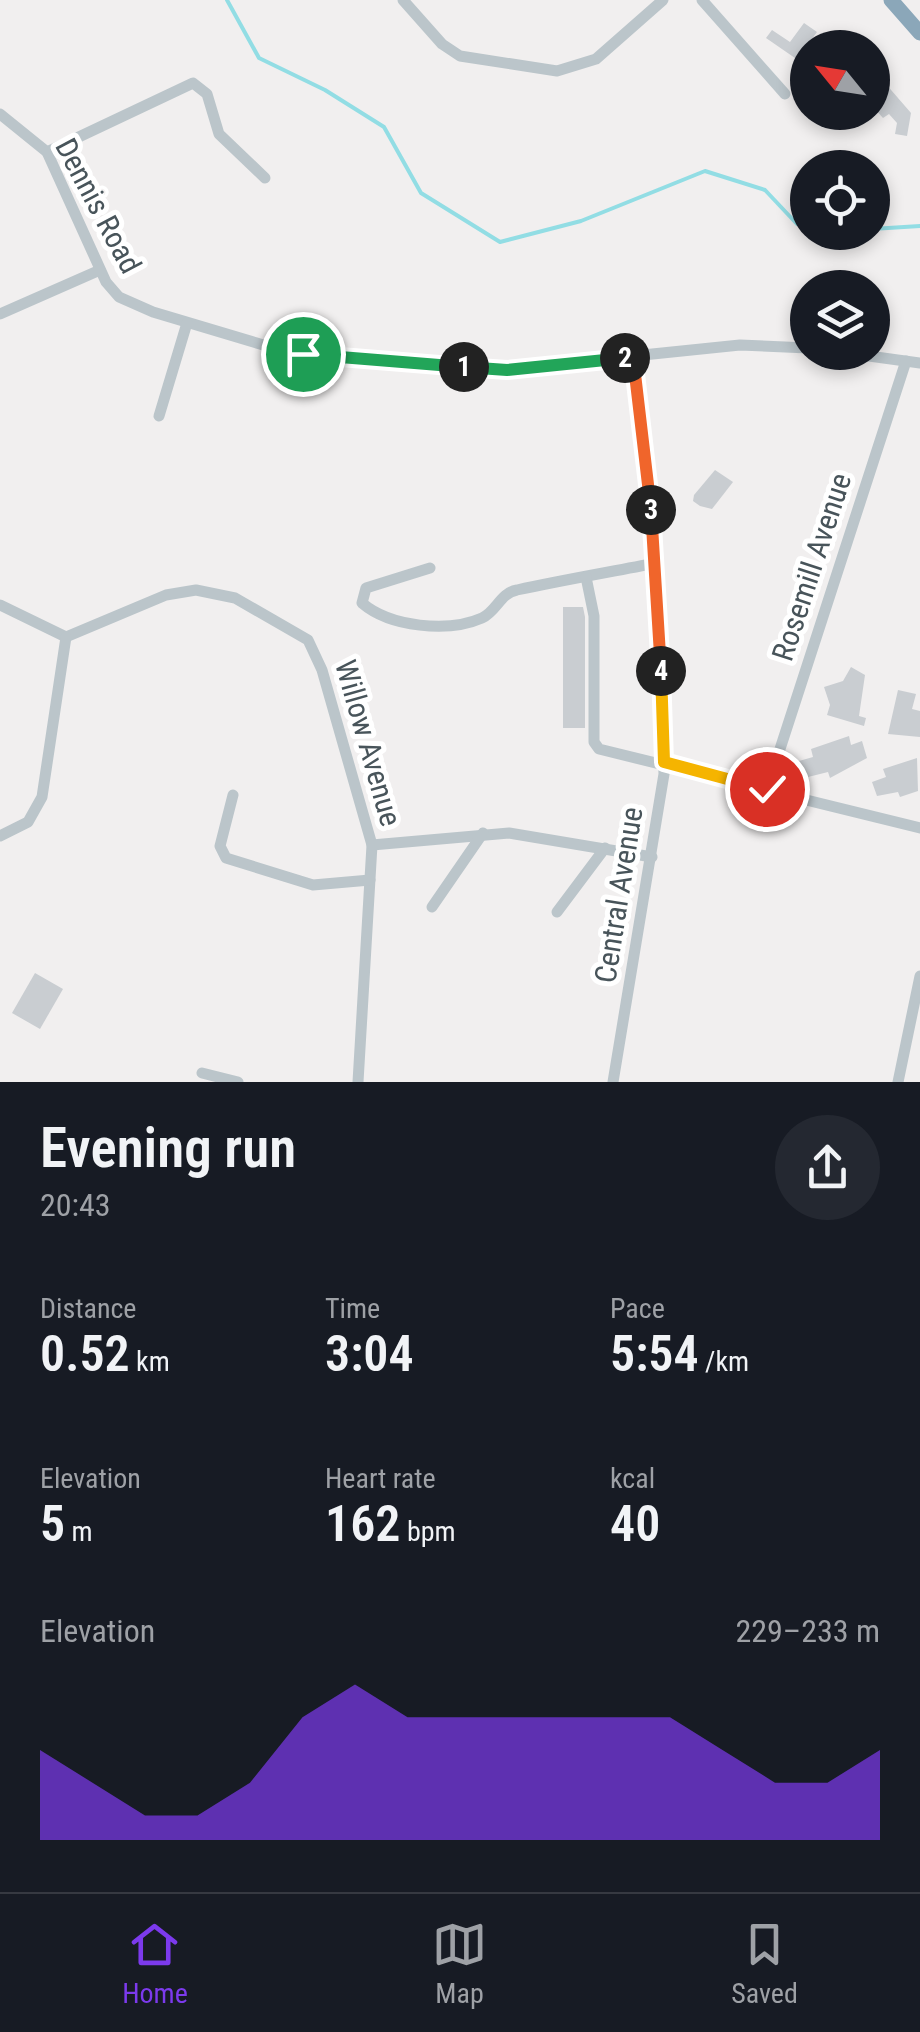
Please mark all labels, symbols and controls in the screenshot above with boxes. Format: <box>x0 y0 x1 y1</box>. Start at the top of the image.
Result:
north arrow <box>790 30 890 130</box>
map controls <box>790 30 890 370</box>
street label: Dennis Road <box>48 132 149 279</box>
button: locate <box>790 150 890 250</box>
button: layers <box>790 270 890 370</box>
pin <box>261 312 346 397</box>
icon: arrive <box>276 327 331 382</box>
pin: 2 <box>600 333 650 383</box>
text: 2 <box>618 341 632 374</box>
pin: 1 <box>439 342 489 392</box>
text: 1 <box>457 350 471 383</box>
street label: Rosemill Avenue <box>765 469 858 665</box>
pin: 3 <box>626 485 676 535</box>
text: 3 <box>644 493 658 526</box>
pin: 4 <box>636 646 686 696</box>
text: 4 <box>654 654 668 687</box>
street label: Willow Avenue <box>328 656 409 830</box>
pin <box>725 747 810 832</box>
icon: check <box>740 762 795 817</box>
street label: Central Avenue <box>587 805 650 985</box>
button: share <box>775 1115 880 1220</box>
text: Evening run <box>40 1116 296 1180</box>
text: 20:43 <box>40 1186 111 1224</box>
text: Distance <box>40 1292 137 1325</box>
text: Time <box>325 1292 380 1325</box>
text: Pace <box>610 1292 665 1325</box>
text: 0.52 <box>40 1325 130 1383</box>
text: 3:04 <box>325 1325 414 1383</box>
text: 5:54 <box>610 1325 699 1383</box>
text: km <box>130 1345 170 1378</box>
text: /km <box>699 1345 749 1378</box>
text: Elevation <box>40 1462 141 1495</box>
text: Heart rate <box>325 1462 436 1495</box>
text: kcal <box>610 1462 655 1495</box>
text: 5 <box>40 1495 65 1553</box>
text: 162 <box>325 1495 400 1553</box>
text: 40 <box>610 1495 660 1553</box>
text: m <box>65 1515 93 1548</box>
text: bpm <box>400 1515 456 1548</box>
text: Elevation <box>40 1612 155 1650</box>
text: 229–233 m <box>735 1612 880 1650</box>
tab: Home <box>122 1917 188 2010</box>
tab: Map <box>432 1917 487 2010</box>
tab: Saved <box>731 1917 798 2010</box>

